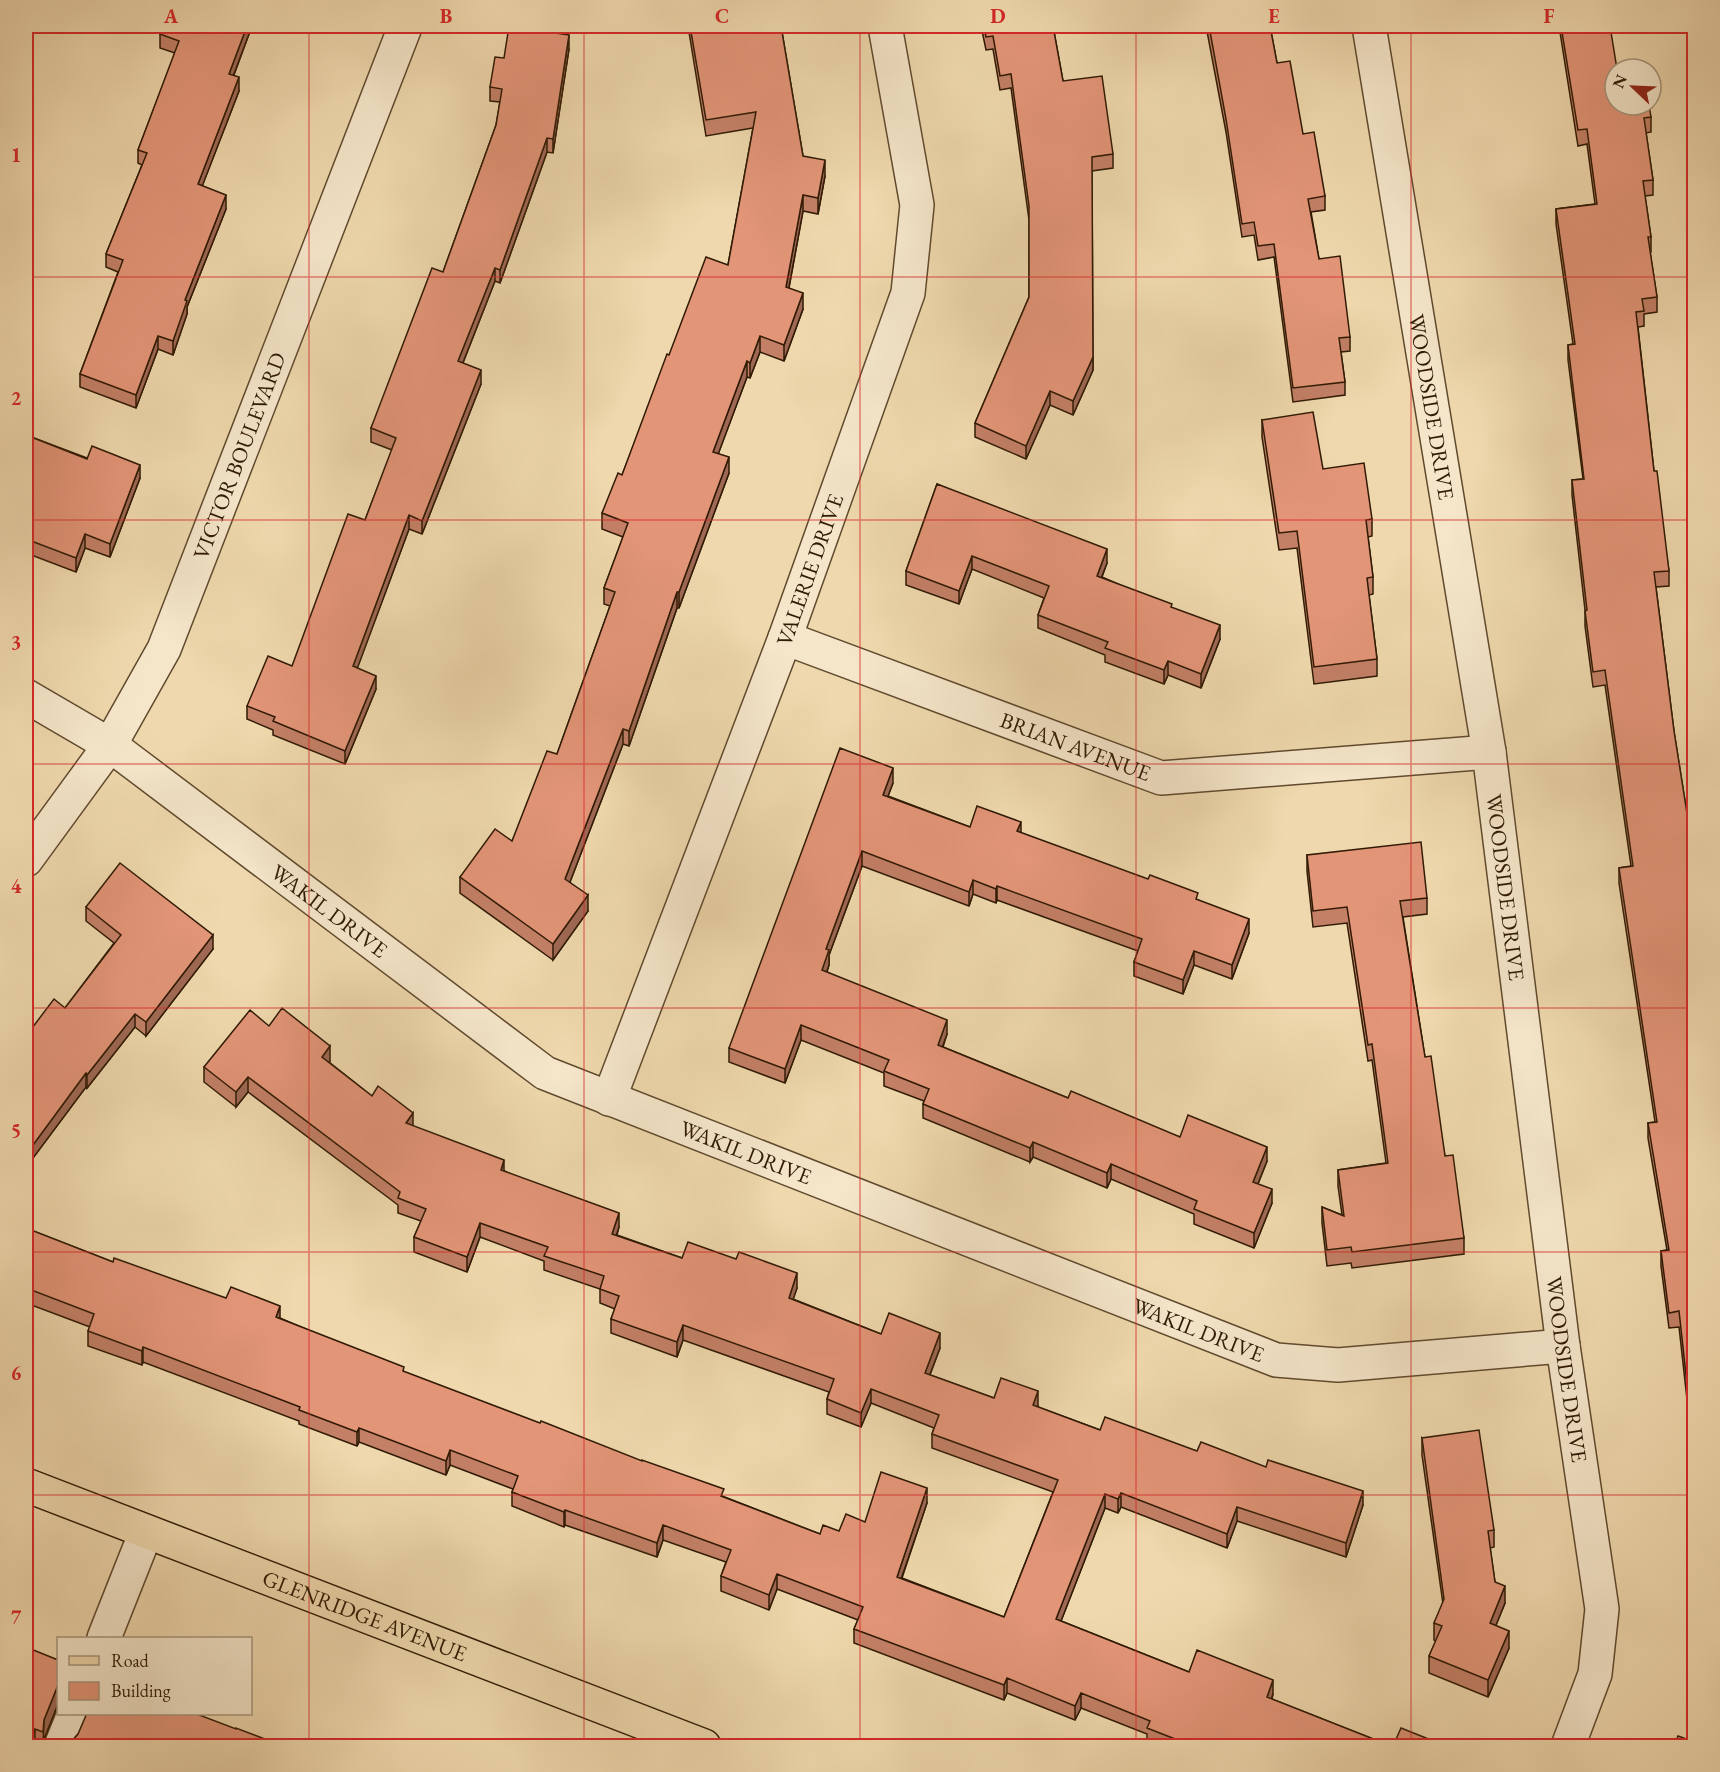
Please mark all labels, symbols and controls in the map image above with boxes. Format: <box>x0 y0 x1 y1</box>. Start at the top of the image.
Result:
text: A <box>163 3 179 29</box>
text: B <box>440 3 452 29</box>
text: C <box>715 3 729 29</box>
text: D <box>990 3 1006 29</box>
text: E <box>1268 3 1280 29</box>
text: F <box>1544 3 1555 29</box>
north arrow <box>1603 57 1663 117</box>
text: N <box>1607 71 1632 91</box>
text: 1 <box>11 142 21 168</box>
street label: WOODSIDE DRIVE <box>1402 312 1462 502</box>
street label: VICTOR BOULEVARD <box>186 348 292 563</box>
text: 2 <box>11 385 22 411</box>
street label: VALERIE DRIVE <box>769 490 850 650</box>
text: 3 <box>11 629 21 655</box>
street label: BRIAN AVENUE <box>996 705 1155 787</box>
street label: WOODSIDE DRIVE <box>1480 792 1532 982</box>
street label: WAKIL DRIVE <box>265 857 394 964</box>
text: 4 <box>11 873 22 899</box>
street label: WAKIL DRIVE <box>676 1113 816 1191</box>
text: 5 <box>11 1117 21 1143</box>
street label: WOODSIDE DRIVE <box>1540 1274 1595 1464</box>
street label: WAKIL DRIVE <box>1128 1291 1269 1368</box>
text: 6 <box>11 1360 22 1386</box>
street label: GLENRIDGE AVENUE <box>258 1563 471 1668</box>
text: 7 <box>11 1604 22 1630</box>
legend <box>57 1637 252 1715</box>
text: Road <box>111 1649 150 1672</box>
text: Building <box>111 1679 171 1702</box>

